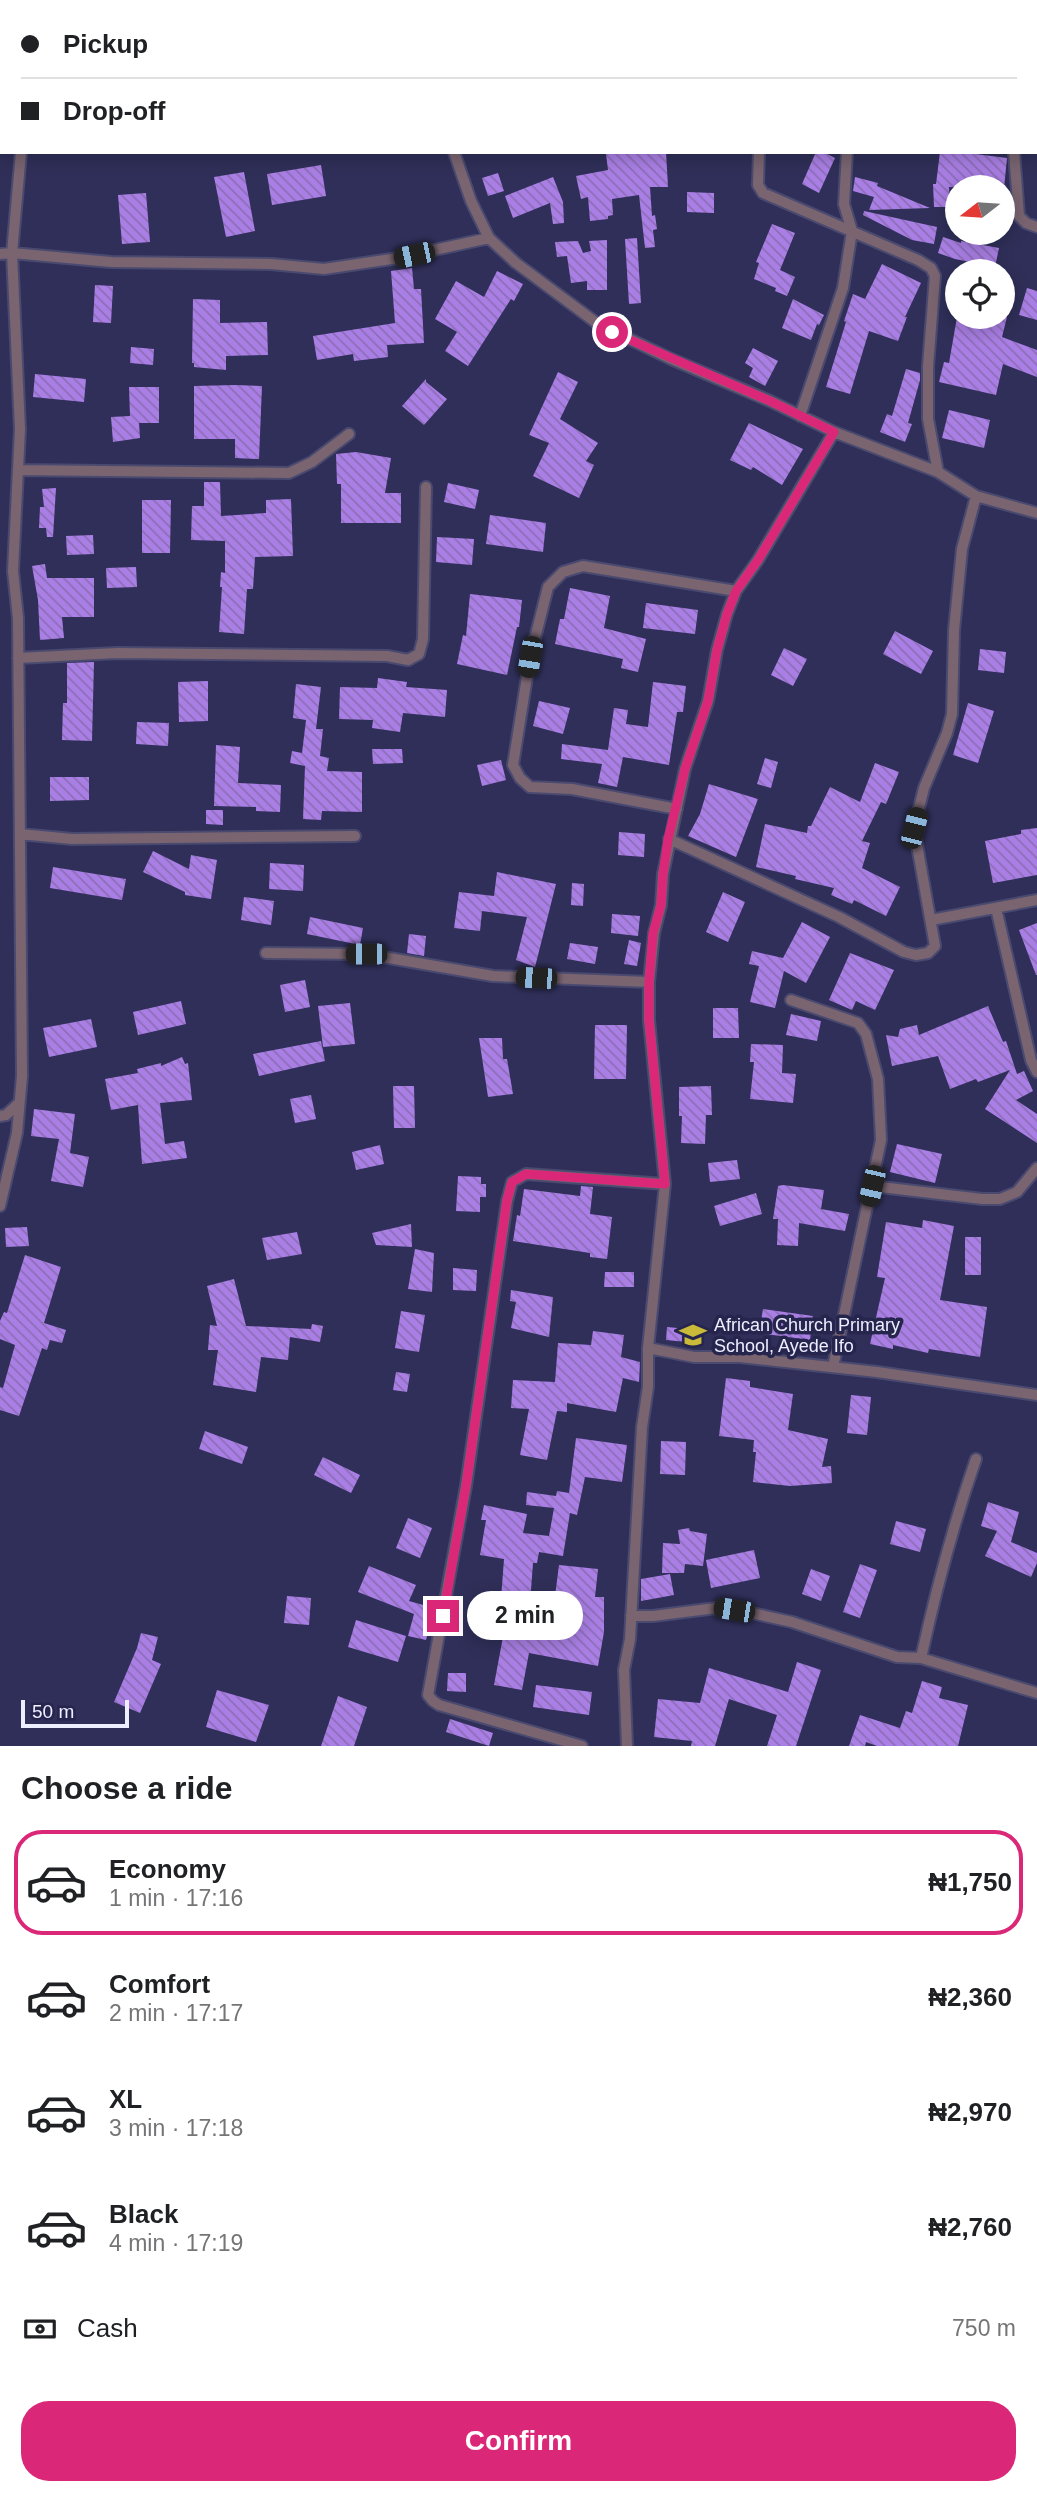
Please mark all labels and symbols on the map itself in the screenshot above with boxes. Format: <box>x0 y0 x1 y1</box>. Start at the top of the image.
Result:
north arrow <box>945 175 1015 245</box>
car <box>392 240 437 270</box>
route start <box>596 316 628 348</box>
car <box>517 634 544 680</box>
car <box>899 805 930 851</box>
car <box>346 944 388 965</box>
car <box>515 966 558 990</box>
car <box>858 1163 887 1209</box>
place label: African Church Primary School, Ayede Ifo <box>714 1315 900 1356</box>
school or university icon: African Church Primary School, Ayede Ifo <box>678 1320 708 1350</box>
callout: 2 min <box>467 1592 583 1640</box>
car <box>712 1596 757 1624</box>
route end <box>427 1600 459 1632</box>
scale bar <box>21 1697 130 1729</box>

